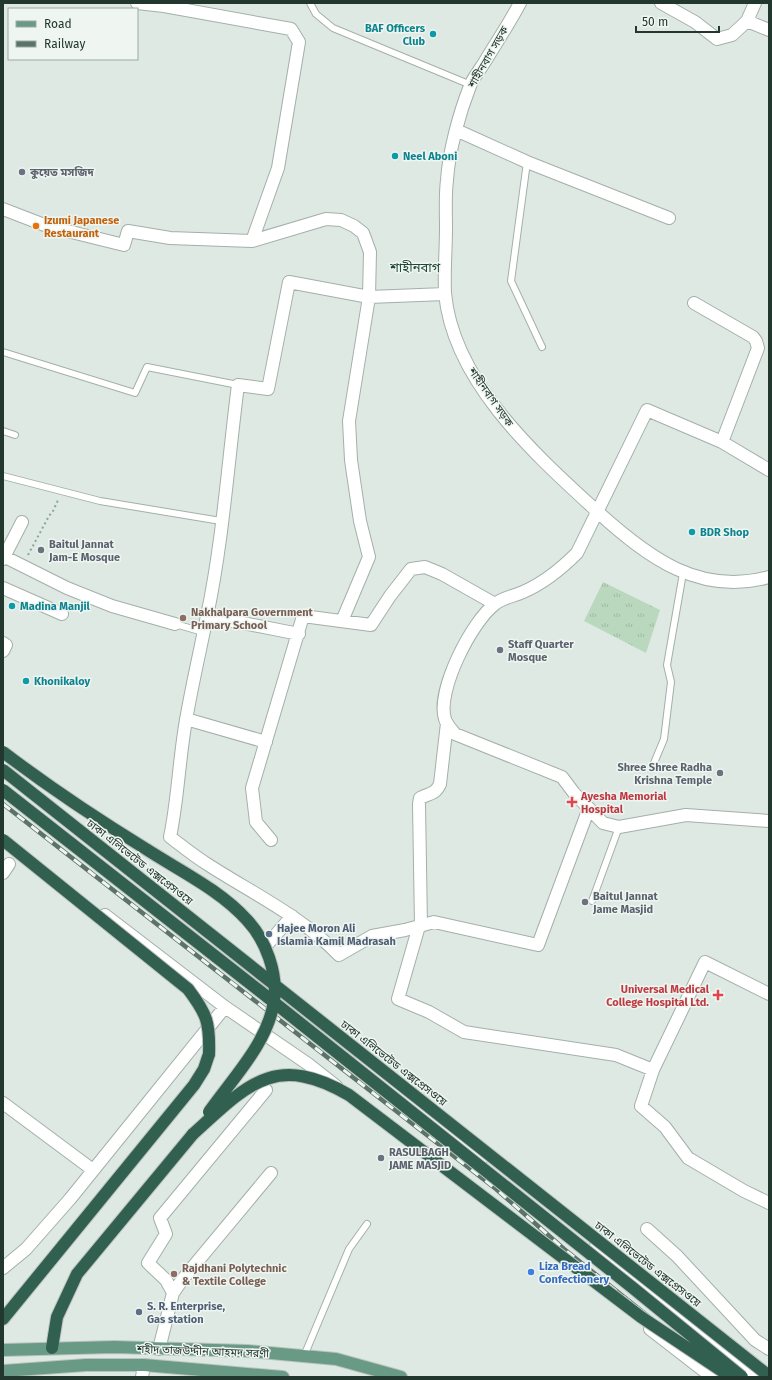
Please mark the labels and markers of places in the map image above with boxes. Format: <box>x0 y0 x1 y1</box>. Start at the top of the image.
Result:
place label: BAF Officers Club <box>365 22 426 48</box>
marker: BAF Officers Club <box>428 29 438 39</box>
place label: Neel Aboni <box>403 150 457 163</box>
marker: Neel Aboni <box>390 151 400 161</box>
place label: কুয়েত মসজিদ <box>29 166 94 179</box>
marker: কুয়েত মসজিদ <box>17 167 27 177</box>
place label: Izumi Japanese Restaurant <box>44 214 119 240</box>
marker: Izumi Japanese Restaurant <box>31 221 41 231</box>
place label: BDR Shop <box>700 526 749 539</box>
marker: BDR Shop <box>687 527 697 537</box>
place label: Baitul Jannat Jam-E Mosque <box>48 538 120 564</box>
marker: Baitul Jannat Jam-E Mosque <box>36 545 46 555</box>
place label: Madina Manjil <box>20 600 91 613</box>
marker: Madina Manjil <box>7 601 17 611</box>
place label: Nakhalpara Government Primary School <box>191 606 314 632</box>
marker: Nakhalpara Government Primary School <box>178 613 188 623</box>
place label: Staff Quarter Mosque <box>508 638 574 664</box>
marker: Staff Quarter Mosque <box>495 645 505 655</box>
place label: Khonikaloy <box>34 675 91 688</box>
marker: Khonikaloy <box>21 676 31 686</box>
place label: Shree Shree Radha Krishna Temple <box>617 761 712 787</box>
marker: Shree Shree Radha Krishna Temple <box>715 768 725 778</box>
place label: Ayesha Memorial Hospital <box>580 790 667 816</box>
marker: Ayesha Memorial Hospital <box>566 796 578 808</box>
place label: Baitul Jannat Jame Masjid <box>592 890 659 916</box>
marker: Baitul Jannat Jame Masjid <box>580 897 590 907</box>
place label: Hajee Moron Ali Islamia Kamil Madrasah <box>277 922 396 948</box>
marker: Hajee Moron Ali Islamia Kamil Madrasah <box>264 929 274 939</box>
place label: Universal Medical College Hospital Ltd. <box>606 983 710 1009</box>
marker: Universal Medical College Hospital Ltd. <box>712 989 724 1001</box>
place label: RASULBAGH JAME MASJID <box>388 1146 451 1172</box>
marker: RASULBAGH JAME MASJID <box>376 1153 386 1163</box>
place label: Liza Bread Confectionery <box>539 1260 610 1286</box>
place label: Rajdhani Polytechnic & Textile College <box>182 1262 287 1288</box>
marker: Liza Bread Confectionery <box>526 1267 536 1277</box>
marker: Rajdhani Polytechnic & Textile College <box>169 1269 179 1279</box>
place label: S. R. Enterprise, Gas station <box>147 1300 225 1326</box>
marker: S. R. Enterprise, Gas station <box>134 1307 144 1317</box>

